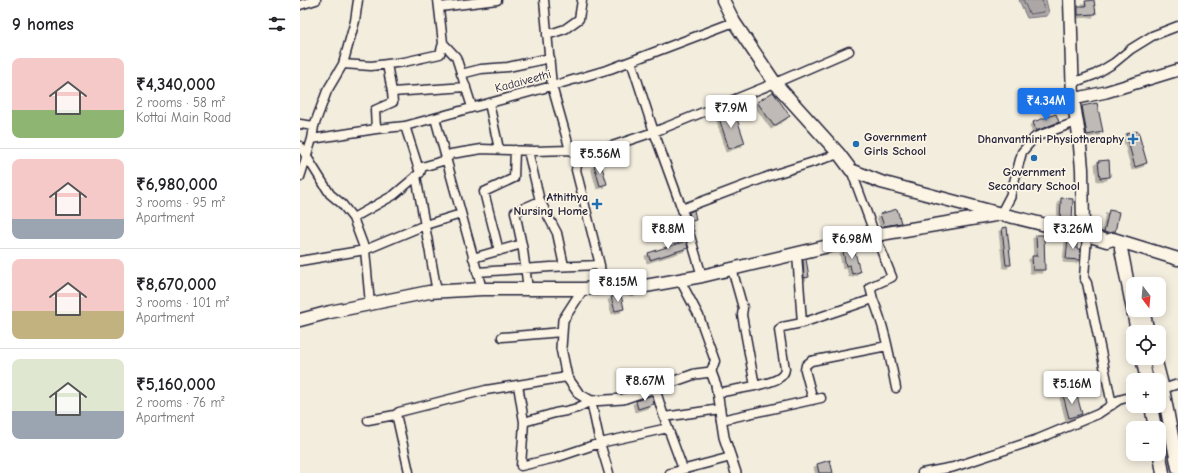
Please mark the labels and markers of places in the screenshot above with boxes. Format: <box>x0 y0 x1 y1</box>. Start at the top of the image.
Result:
pin: ₹4.34M <box>1013 88 1079 122</box>
pin: ₹7.9M <box>703 95 759 129</box>
place label: Government Girls School <box>864 130 928 158</box>
place label: Dhanvanthiri Physiotheraphy <box>977 132 1124 146</box>
marker: Dhanvanthiri Physiotheraphy <box>1127 133 1139 145</box>
marker: Government Girls School <box>851 139 861 149</box>
pin: ₹5.56M <box>567 141 633 175</box>
marker: Government Secondary School <box>1029 153 1039 163</box>
place label: Government Secondary School <box>988 165 1080 193</box>
place label: Athithya Nursing Home <box>514 190 588 218</box>
marker: Athithya Nursing Home <box>591 198 603 210</box>
pin: ₹8.8M <box>640 216 696 250</box>
pin: ₹3.26M <box>1040 216 1106 250</box>
pin: ₹6.98M <box>819 226 885 260</box>
pin: ₹8.15M <box>585 269 651 303</box>
pin: ₹8.67M <box>612 368 678 402</box>
pin: ₹5.16M <box>1039 371 1105 405</box>

